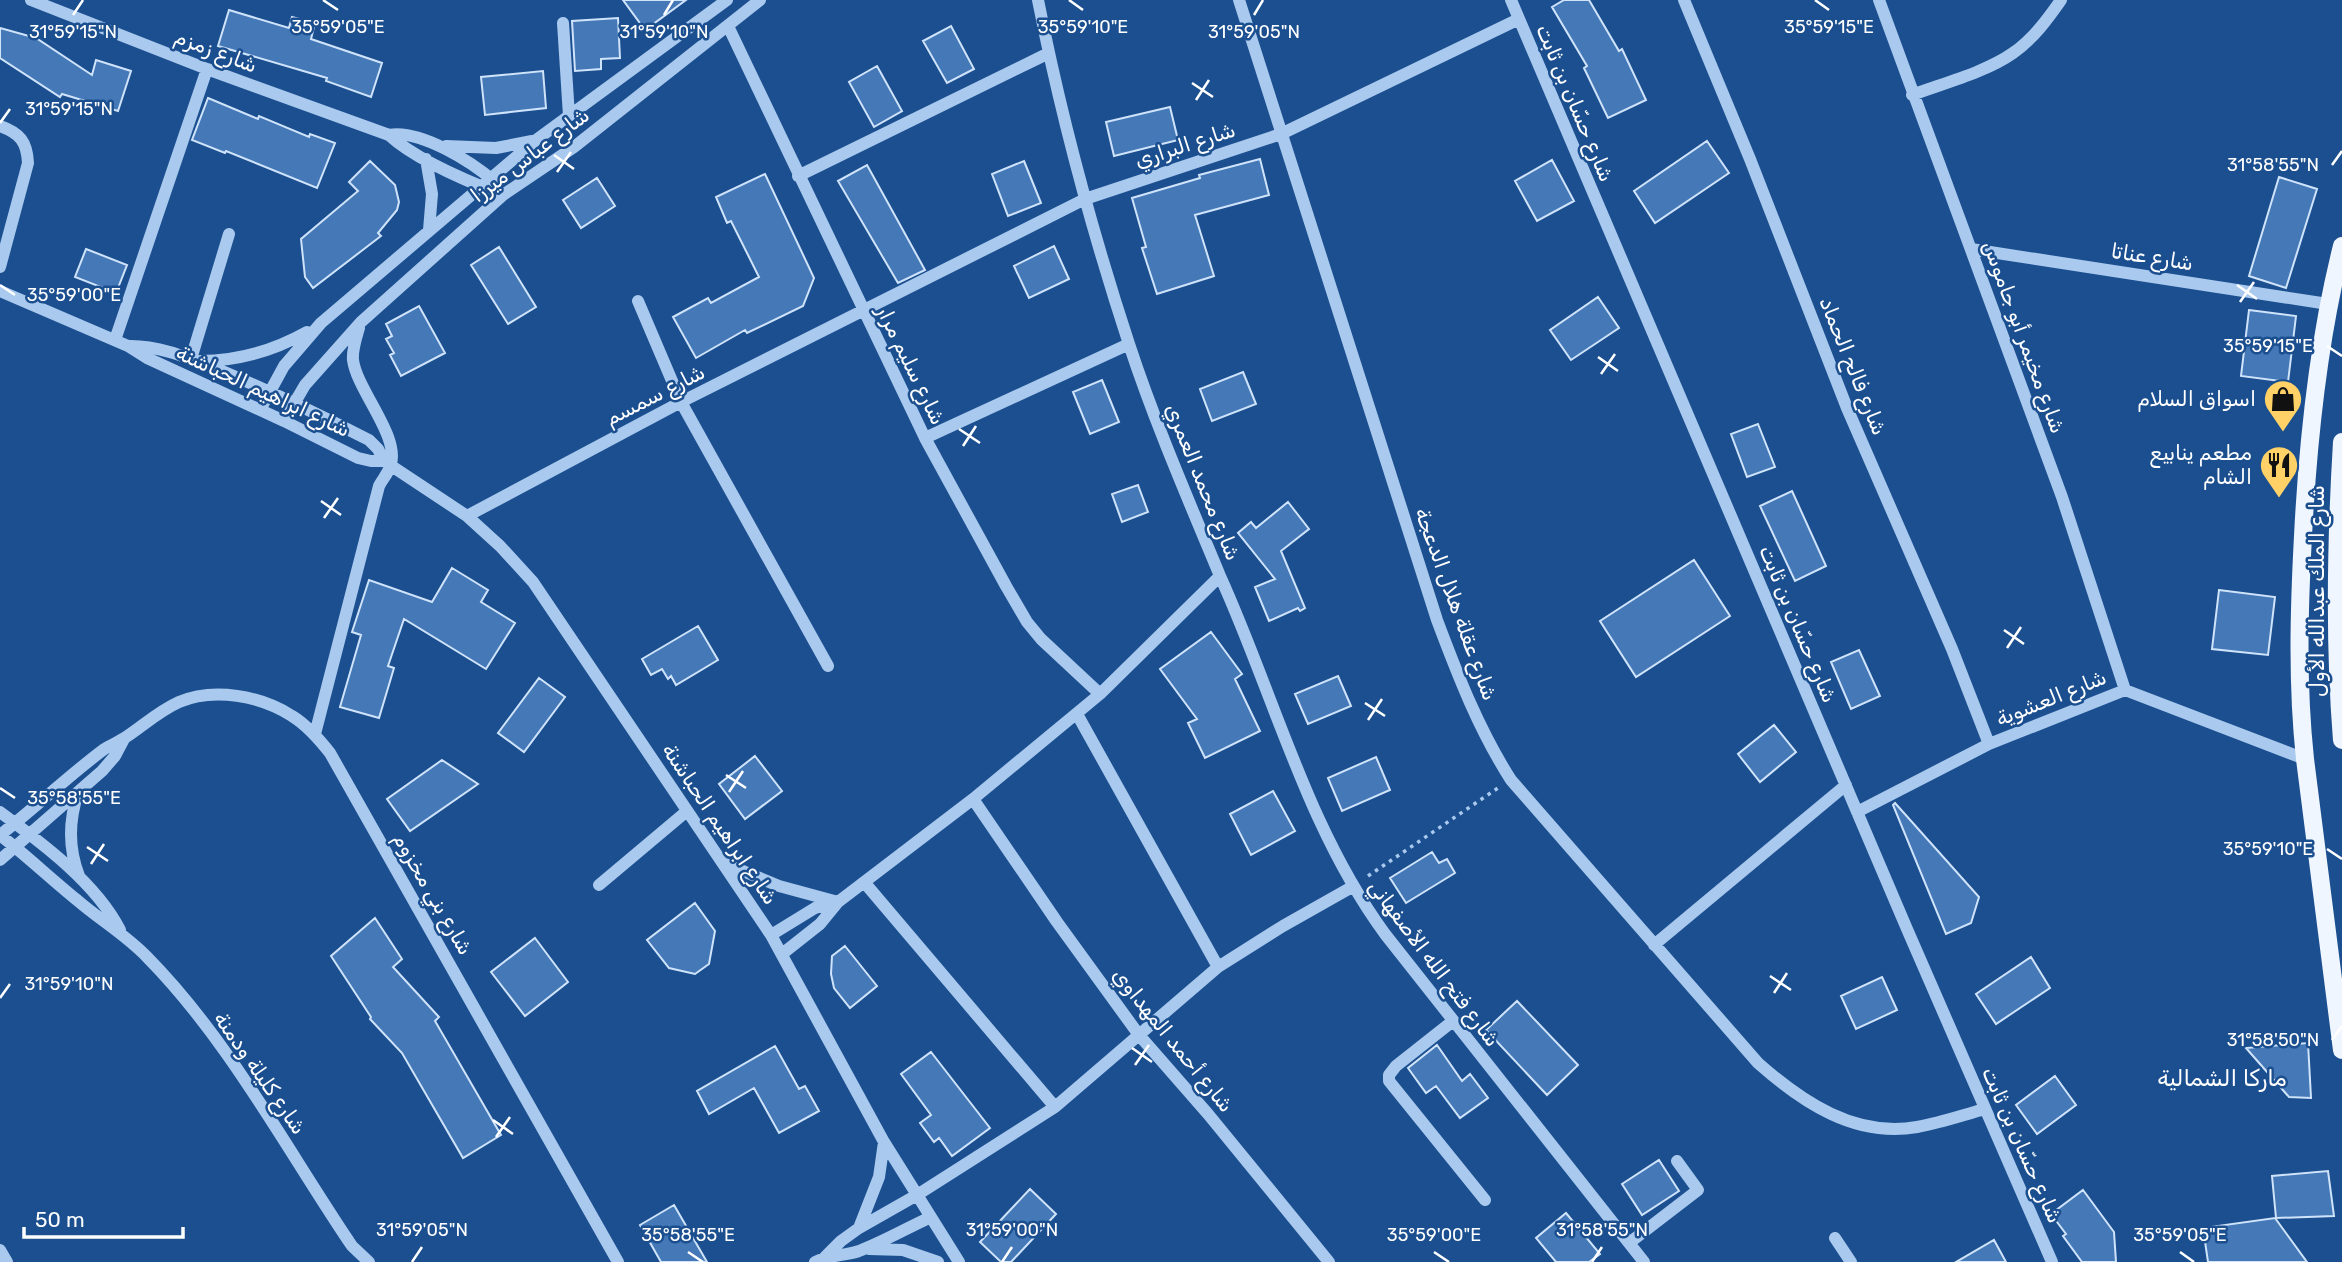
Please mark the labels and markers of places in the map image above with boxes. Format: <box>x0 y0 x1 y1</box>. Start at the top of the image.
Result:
shop icon: اسواق السلام <box>2262 378 2304 433</box>
place label: اسواق السلام <box>2138 386 2256 412</box>
place label: مطعم ينابيع الشام <box>2150 440 2252 490</box>
restaurant icon: مطعم ينابيع الشام <box>2258 444 2300 499</box>

